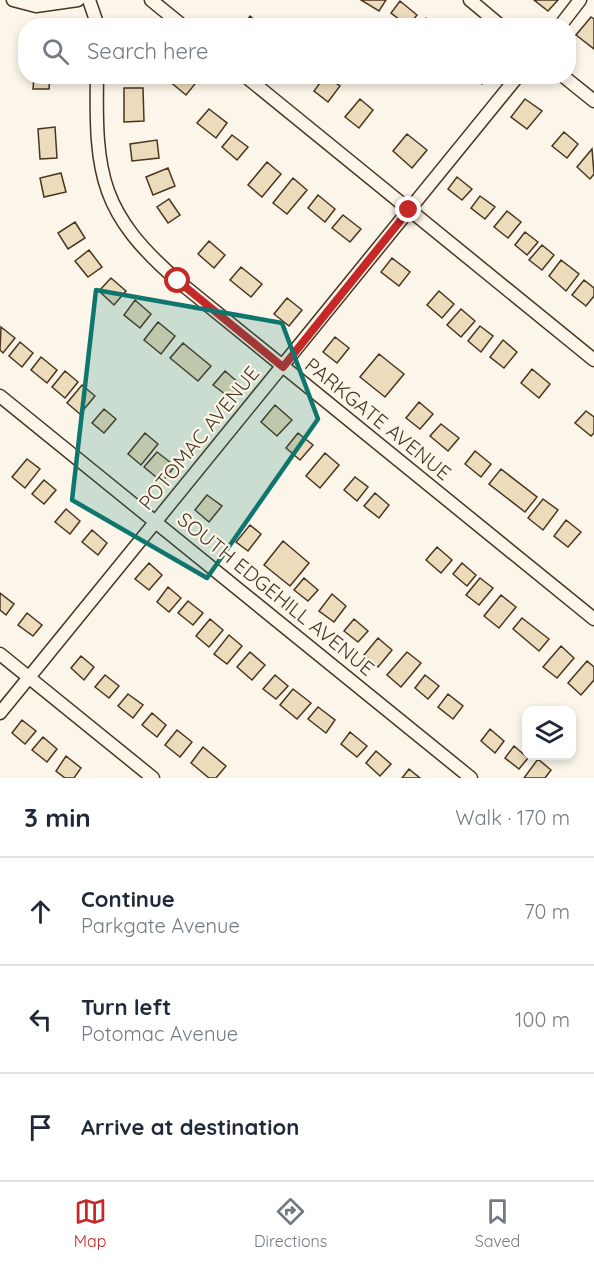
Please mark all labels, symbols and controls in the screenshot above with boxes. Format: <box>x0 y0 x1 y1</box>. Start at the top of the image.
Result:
search box <box>18 18 576 84</box>
icon: search <box>39 35 72 68</box>
text: Search here <box>87 37 208 65</box>
route end <box>395 196 421 222</box>
route start <box>164 267 190 293</box>
street label: PARKGATE AVENUE <box>300 352 457 485</box>
street label: POTOMAC AVENUE <box>133 361 264 515</box>
street label: SOUTH EDGEHILL AVENUE <box>173 507 380 681</box>
map controls <box>522 706 576 760</box>
button: layers <box>522 706 576 760</box>
text: 3 min <box>24 801 91 834</box>
text: Walk · 170 m <box>455 805 570 830</box>
text: Continue <box>81 885 175 913</box>
icon: ahead <box>24 895 57 928</box>
text: 70 m <box>524 899 570 924</box>
text: Parkgate Avenue <box>81 913 240 938</box>
text: Turn left <box>81 993 171 1021</box>
icon: left <box>24 1003 57 1036</box>
text: 100 m <box>515 1007 570 1032</box>
text: Potomac Avenue <box>81 1021 238 1046</box>
icon: arrive <box>24 1111 57 1144</box>
text: Arrive at destination <box>81 1113 299 1141</box>
tab: Map <box>74 1195 107 1251</box>
tab: Directions <box>254 1195 327 1251</box>
tab: Saved <box>475 1195 520 1251</box>

